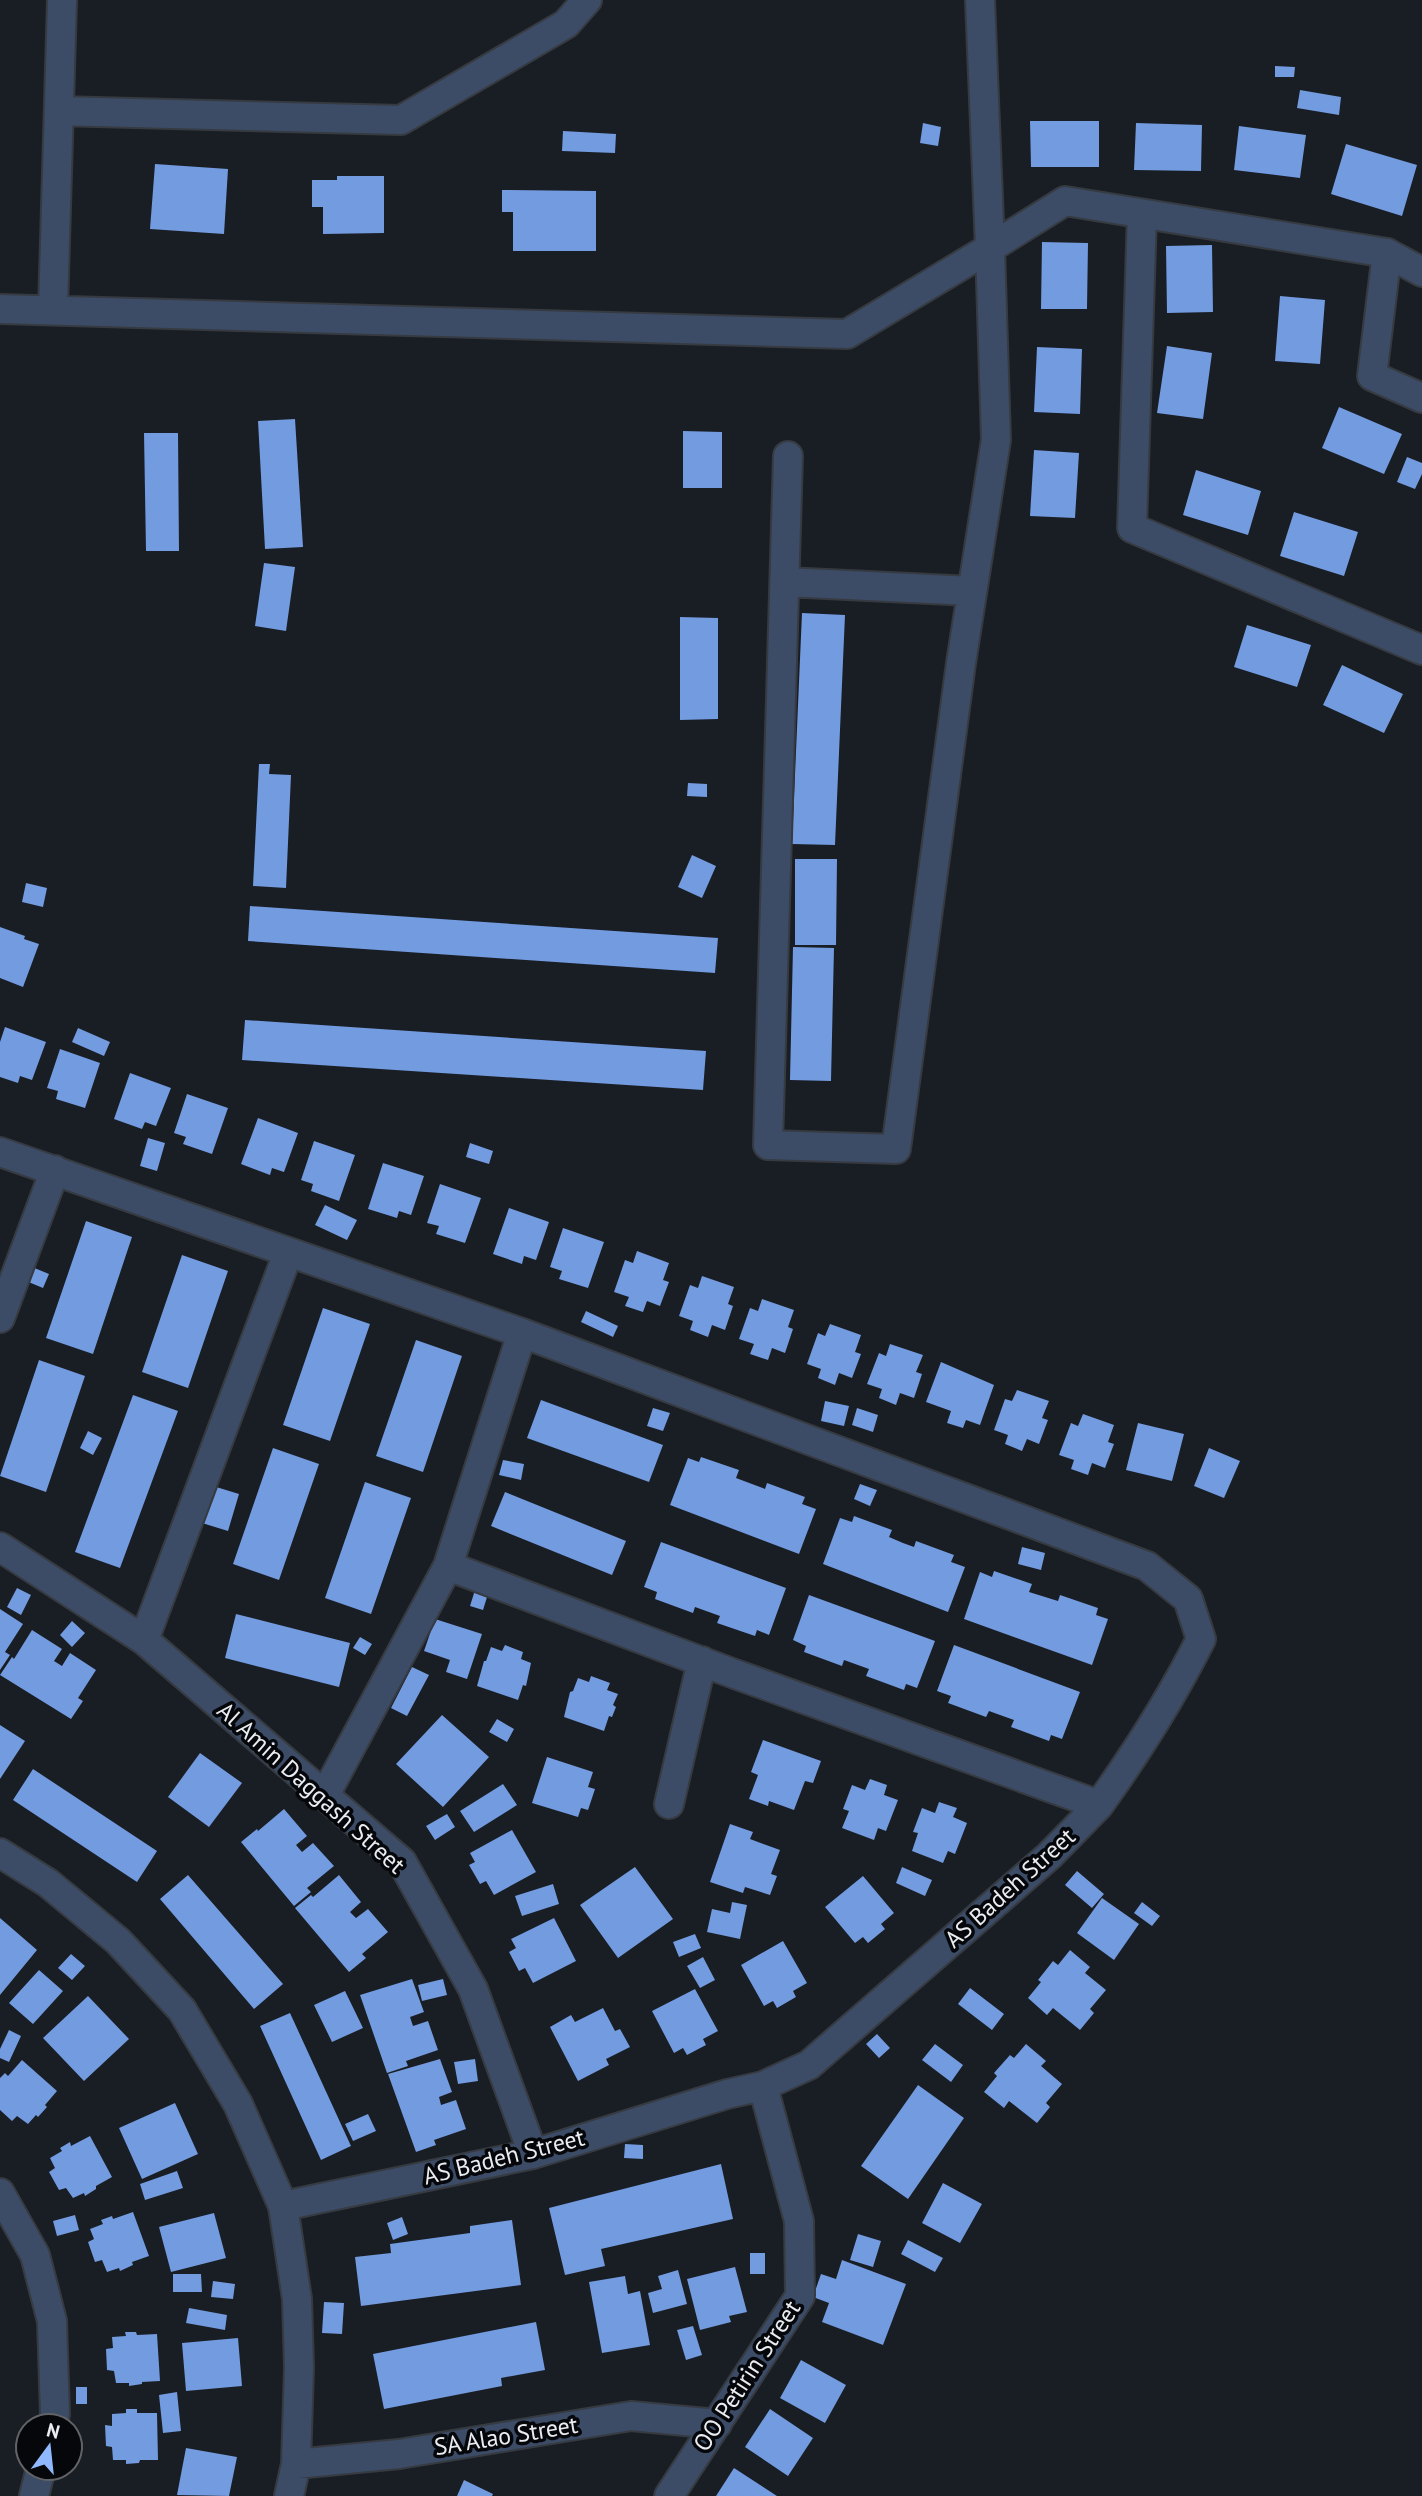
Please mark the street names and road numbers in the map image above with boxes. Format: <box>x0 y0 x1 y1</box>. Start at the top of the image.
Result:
street label: Al Amin Daggash Street <box>211 1695 412 1880</box>
street label: AS Badeh Street <box>938 1821 1081 1954</box>
street label: AS Badeh Street <box>420 2122 588 2192</box>
street label: OO Petirin Street <box>686 2294 807 2457</box>
street label: SA Alao Street <box>432 2409 580 2462</box>

